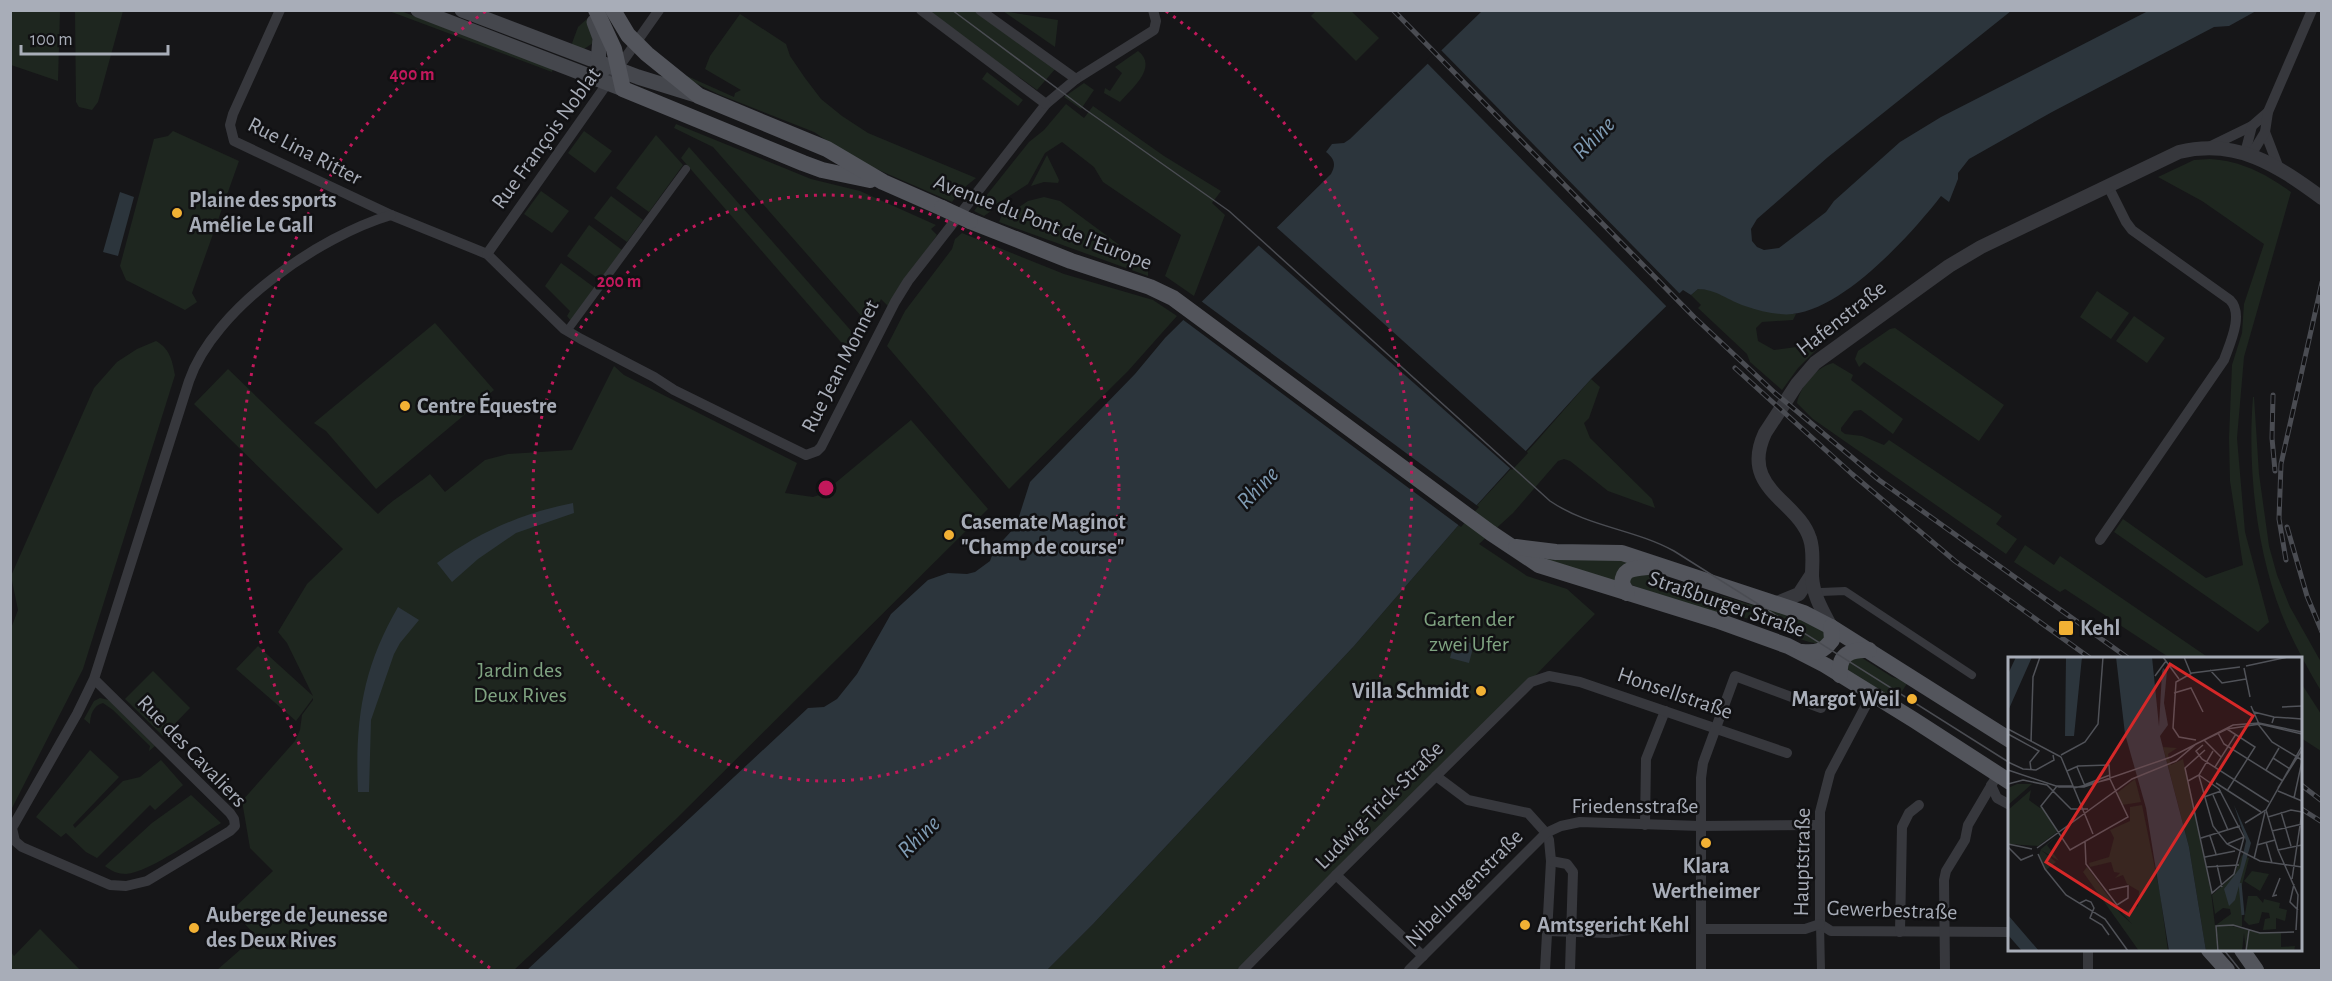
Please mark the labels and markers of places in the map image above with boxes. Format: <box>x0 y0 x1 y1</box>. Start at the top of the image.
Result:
place label: Plaine des sports Amélie Le Gall <box>189 189 337 236</box>
marker: Plaine des sports Amélie Le Gall <box>170 206 184 220</box>
place label: Centre Équestre <box>417 392 557 417</box>
marker: Centre Équestre <box>398 399 412 413</box>
centre of rings <box>816 478 836 498</box>
place label: Casemate Maginot "Champ de course" <box>961 511 1126 558</box>
marker: Casemate Maginot "Champ de course" <box>942 528 956 542</box>
place label: Kehl <box>2080 617 2120 639</box>
marker: Kehl <box>2057 619 2075 637</box>
place label: Villa Schmidt <box>1352 680 1470 702</box>
marker: Villa Schmidt <box>1474 684 1488 698</box>
place label: Margot Weil <box>1791 688 1900 710</box>
marker: Margot Weil <box>1905 692 1919 706</box>
marker: Klara Wertheimer <box>1699 836 1713 850</box>
place label: Klara Wertheimer <box>1652 855 1760 902</box>
place label: Auberge de Jeunesse des Deux Rives <box>206 904 388 951</box>
place label: Amtsgericht Kehl <box>1537 914 1689 936</box>
marker: Amtsgericht Kehl <box>1518 918 1532 932</box>
marker: Auberge de Jeunesse des Deux Rives <box>187 921 201 935</box>

